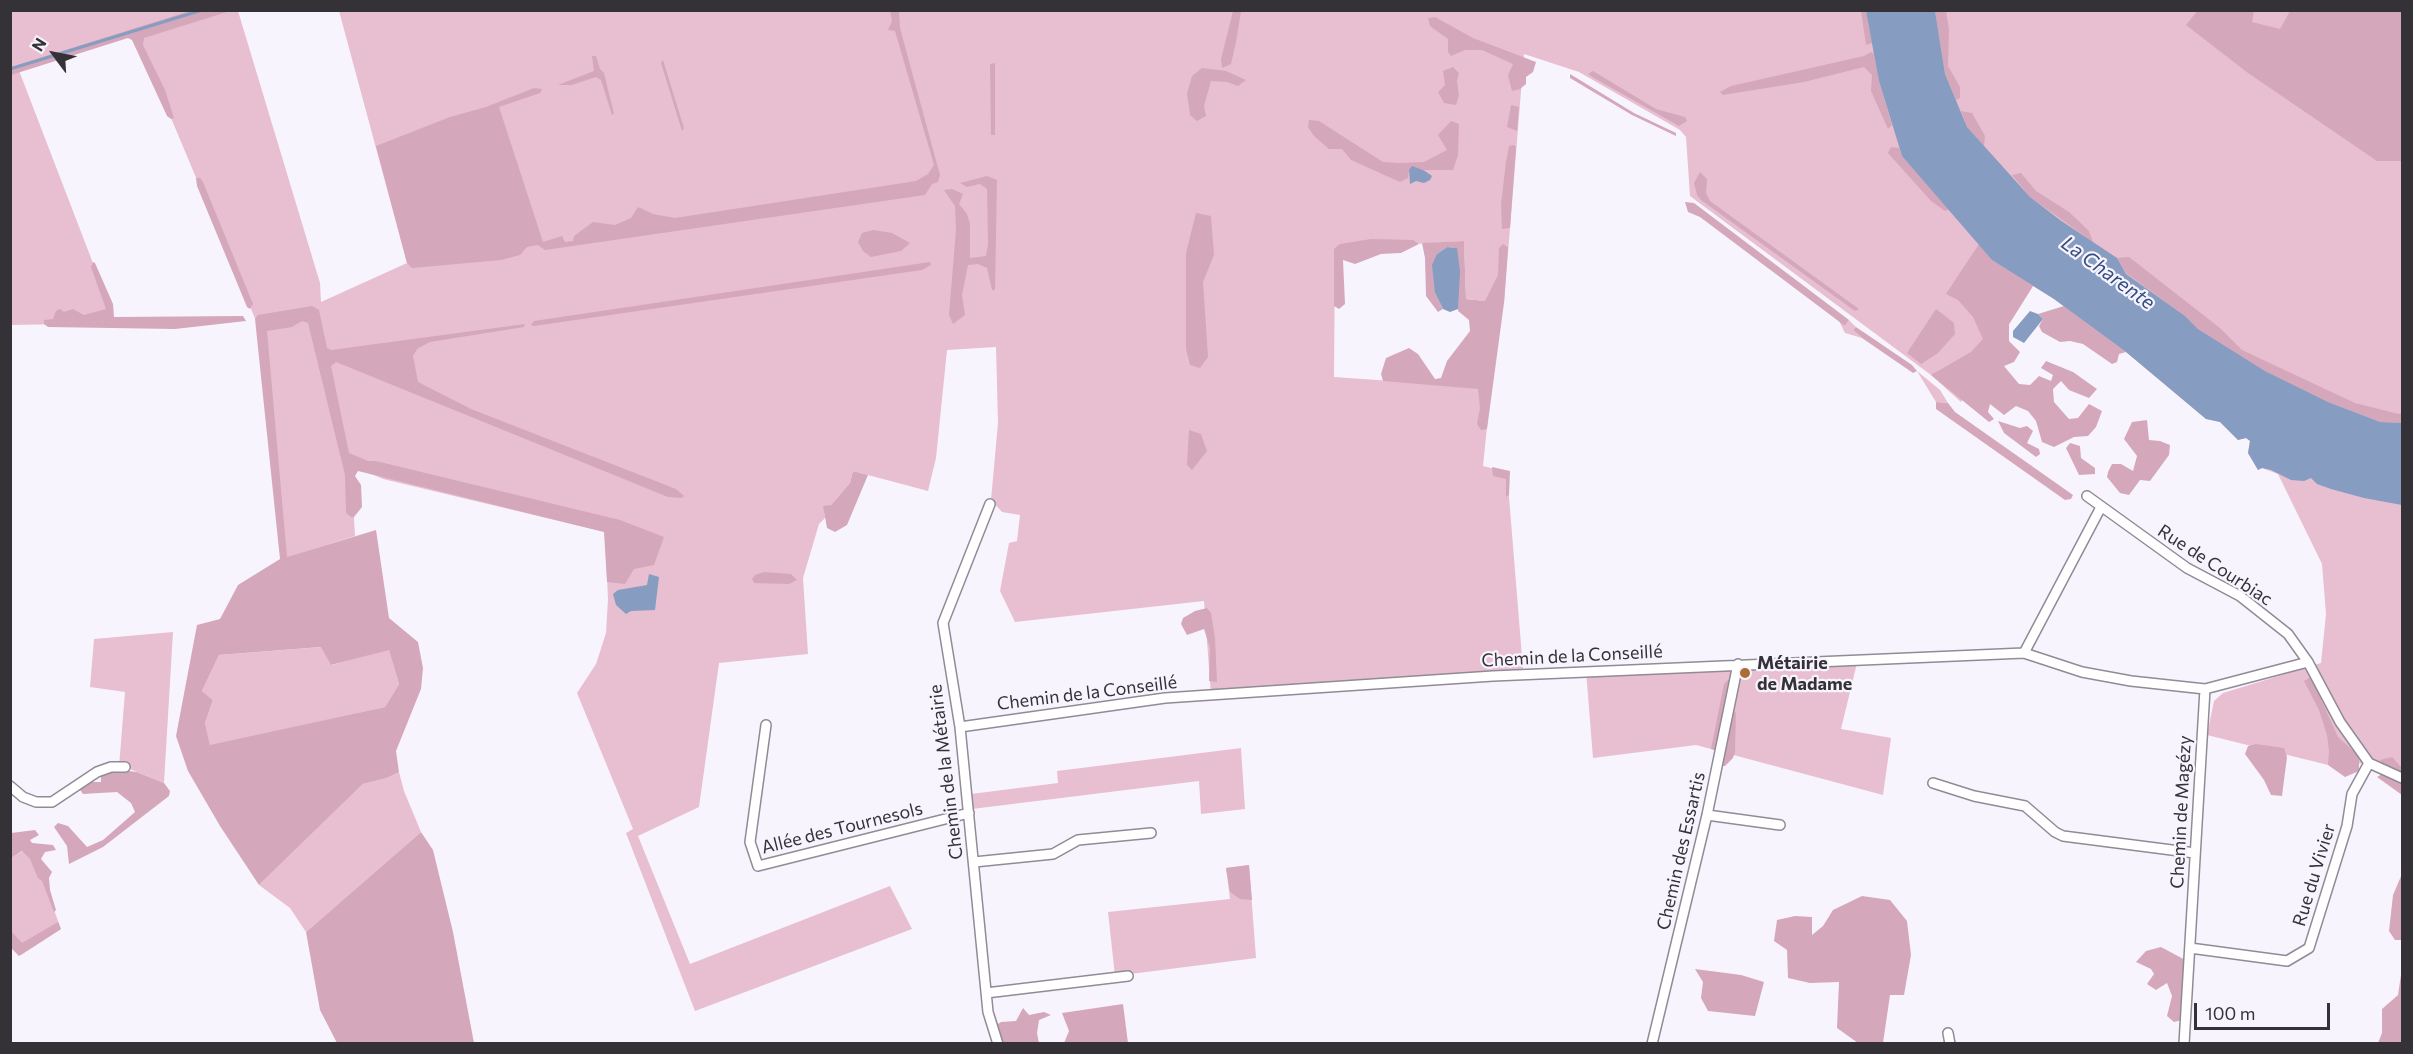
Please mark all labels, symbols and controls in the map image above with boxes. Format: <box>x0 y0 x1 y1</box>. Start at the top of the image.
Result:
north arrow <box>24 24 84 84</box>
text: N <box>27 34 50 54</box>
water label: La Charente <box>2057 231 2159 315</box>
street label: Rue de Courbiac <box>2154 520 2276 610</box>
street label: Chemin de la Conseillé <box>1481 640 1663 672</box>
place label: Métairie de Madame <box>1757 652 1852 694</box>
marker: Métairie de Madame <box>1738 666 1752 680</box>
street label: Chemin de la Conseillé <box>996 671 1178 715</box>
street label: Chemin de la Métairie <box>925 683 967 861</box>
street label: Chemin de Magézy <box>2166 735 2196 889</box>
street label: Chemin des Essartis <box>1652 770 1710 932</box>
street label: Allée des Tournesols <box>759 798 925 858</box>
street label: Rue du Vivier <box>2288 821 2340 929</box>
scale bar <box>2197 991 2334 1029</box>
text: 100 m <box>2205 1002 2255 1024</box>

